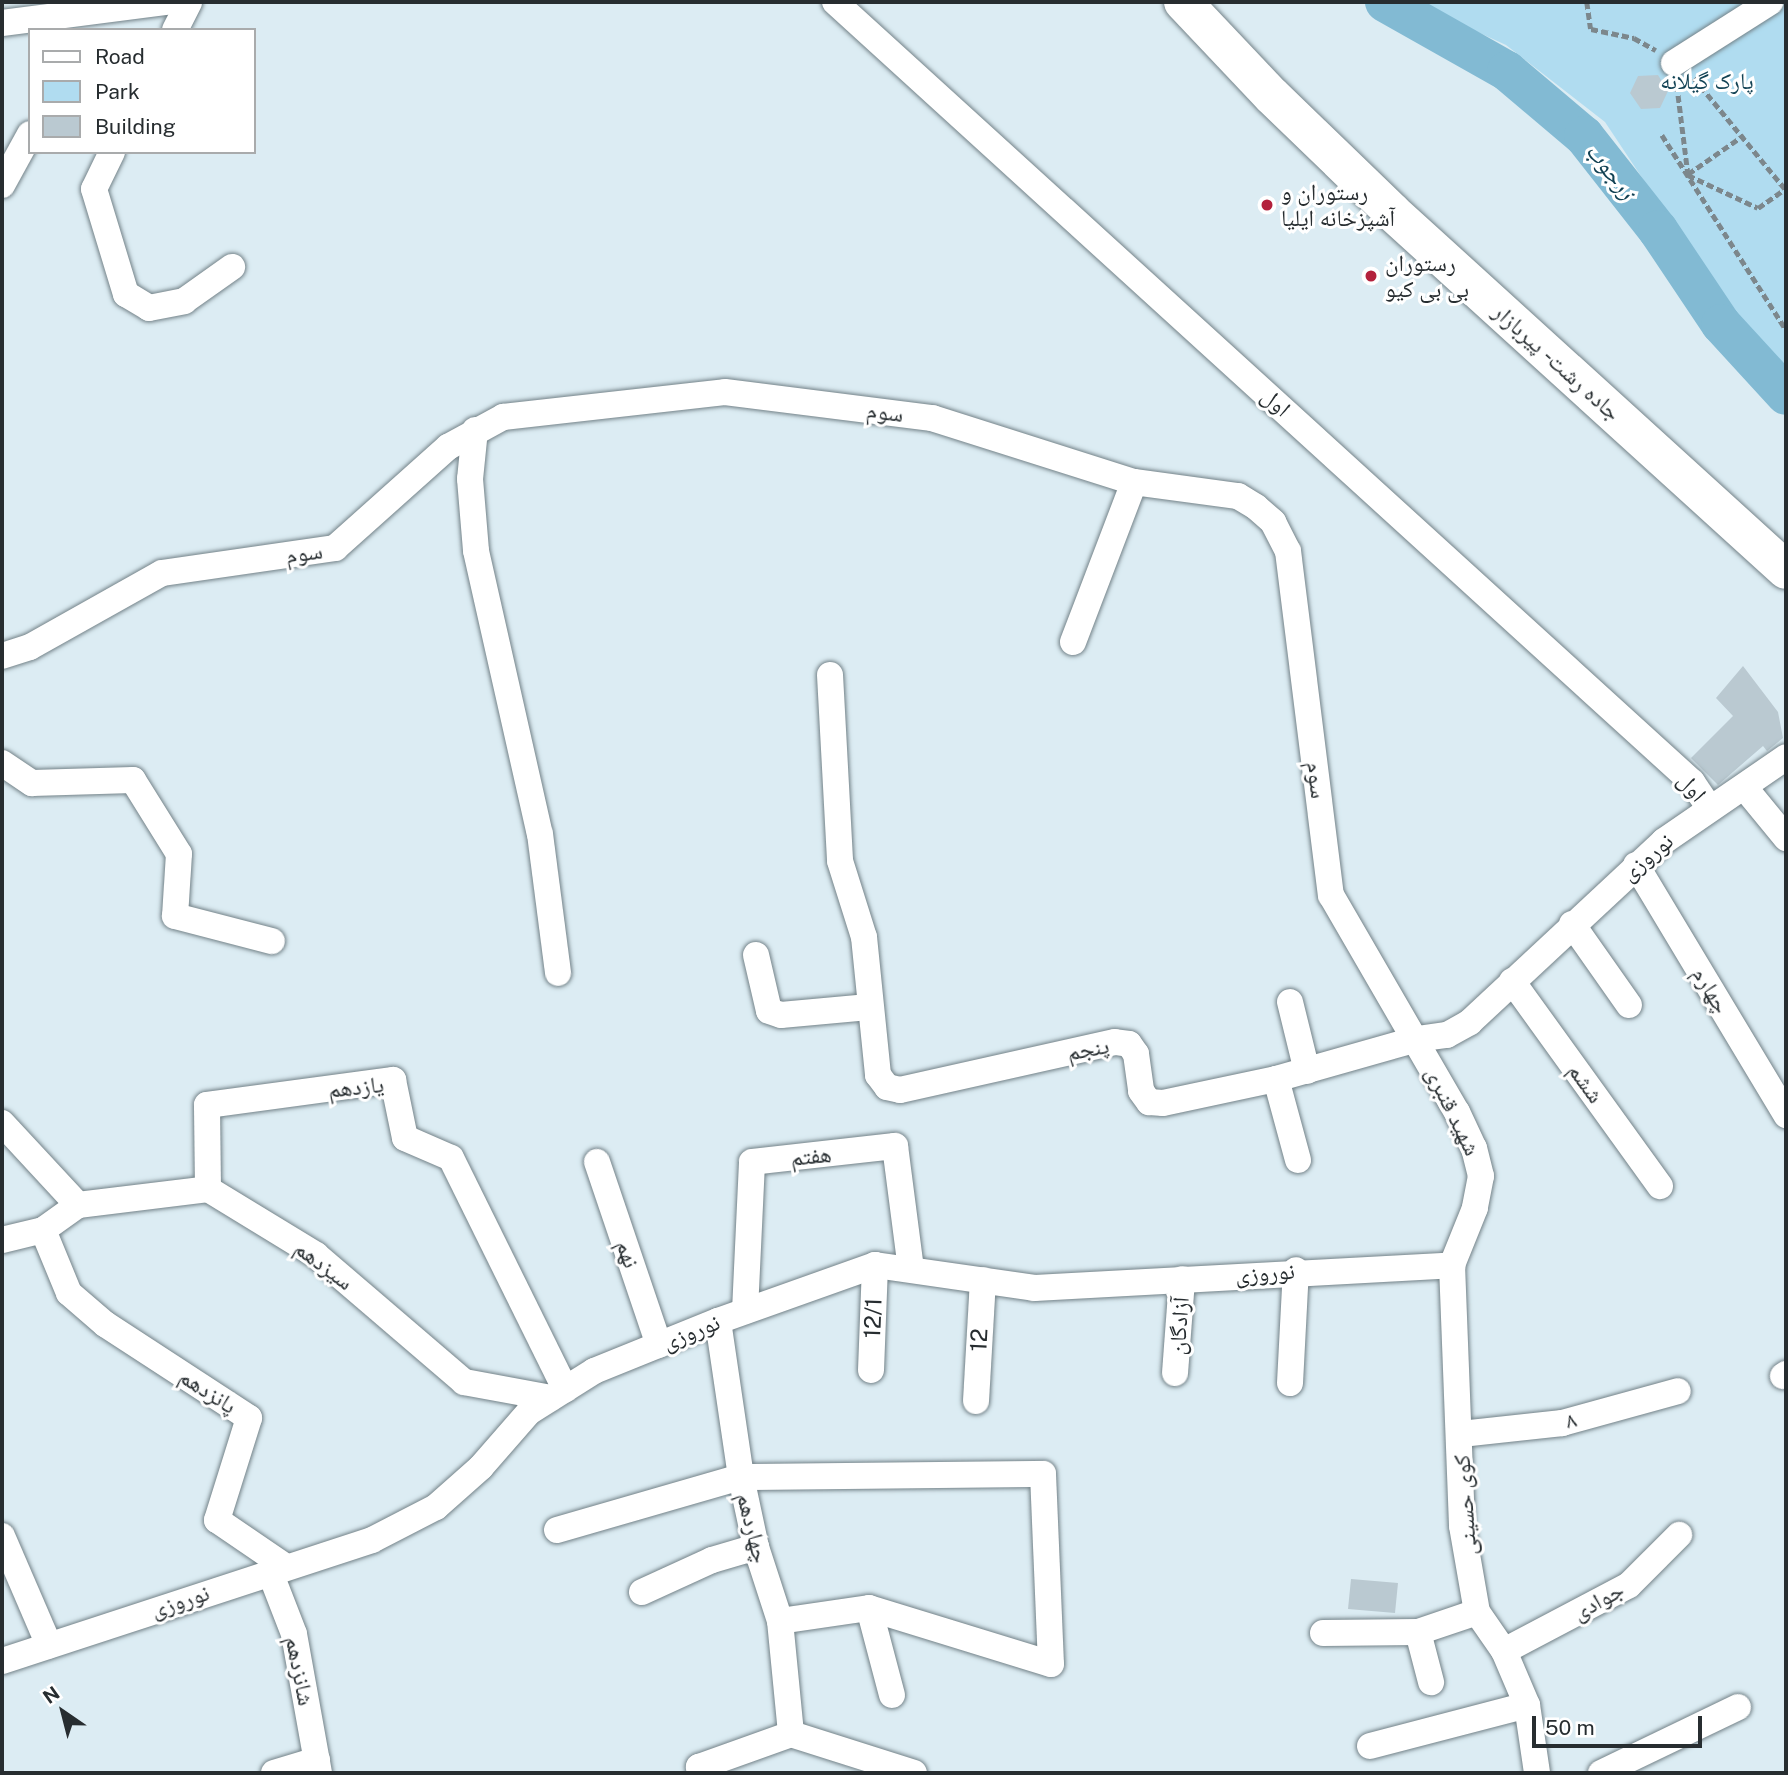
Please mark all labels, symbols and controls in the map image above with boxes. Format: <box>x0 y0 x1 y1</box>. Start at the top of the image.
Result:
legend <box>28 28 256 154</box>
text: Road <box>95 44 145 69</box>
park label: پارک گیلانه <box>1660 67 1754 95</box>
text: Park <box>95 79 140 104</box>
text: Building <box>95 114 176 139</box>
water label: زرجوب <box>1580 137 1642 205</box>
place label: رستوران و آشپزخانه ایلیا <box>1281 178 1395 232</box>
marker: رستوران و آشپزخانه ایلیا <box>1259 197 1275 213</box>
place label: رستوران بی بی کیو <box>1385 249 1469 303</box>
marker: رستوران بی بی کیو <box>1363 268 1379 284</box>
street label: جاده رشت - پیربازار <box>1485 295 1629 429</box>
street label: اول <box>1256 382 1296 422</box>
street label: سوم <box>865 396 905 428</box>
street label: سوم <box>284 537 324 569</box>
street label: سوم <box>1301 760 1333 800</box>
street label: اول <box>1672 767 1712 807</box>
street label: نوروزی <box>1615 827 1679 887</box>
street label: چهارم <box>1686 962 1736 1018</box>
street label: پنجم <box>1065 1031 1111 1067</box>
street label: ششم <box>1562 1058 1610 1108</box>
street label: شهید قنبری <box>1420 1062 1486 1160</box>
street label: یازدهم <box>327 1070 385 1104</box>
street label: هفتم <box>789 1140 833 1172</box>
street label: سیزدهم <box>289 1234 359 1296</box>
street label: نهم <box>611 1237 645 1271</box>
street label: نوروزی <box>1234 1257 1296 1289</box>
street label: آزادگان <box>1163 1296 1195 1356</box>
street label: 12/1 <box>859 1297 887 1339</box>
street label: نوروزی <box>658 1308 724 1356</box>
street label: 12 <box>965 1328 993 1352</box>
street label: پانزدهم <box>174 1362 242 1420</box>
street label: ۸ <box>1563 1405 1579 1435</box>
street label: کوی حسینی <box>1448 1454 1482 1556</box>
street label: چهاردهم <box>731 1490 775 1566</box>
street label: جوادی <box>1567 1576 1629 1626</box>
street label: نوروزی <box>147 1579 213 1623</box>
street label: شانزدهم <box>280 1634 320 1708</box>
north arrow <box>28 1677 98 1747</box>
text: N <box>39 1682 63 1708</box>
scale bar <box>1536 1702 1706 1746</box>
text: 50 m <box>1545 1715 1595 1740</box>

